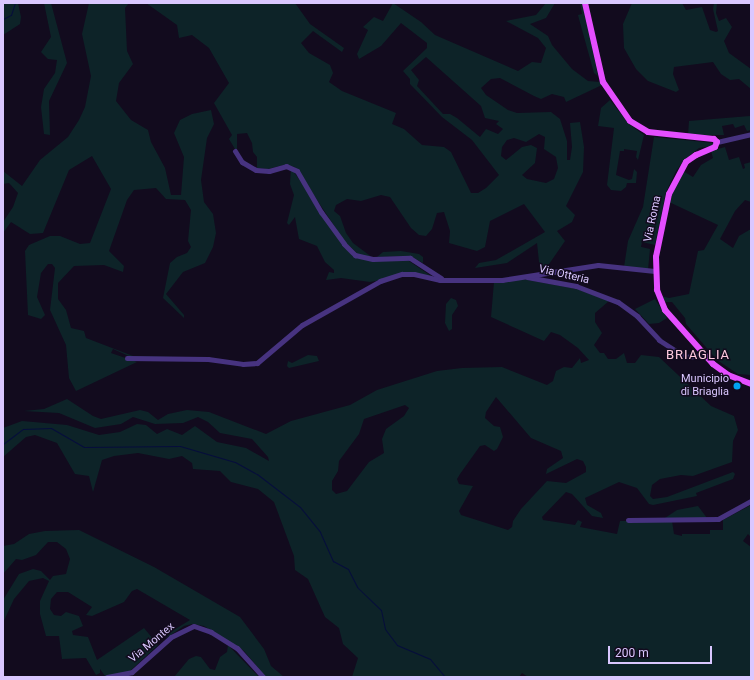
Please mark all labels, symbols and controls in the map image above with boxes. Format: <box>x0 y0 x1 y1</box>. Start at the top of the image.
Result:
street label: Via Roma <box>642 195 664 243</box>
street label: Via Otteria <box>537 263 591 287</box>
district label: BRIAGLIA <box>666 347 730 363</box>
place label: Municipio di Briaglia <box>681 373 729 399</box>
marker: Municipio di Briaglia <box>732 381 742 391</box>
street label: Via Montex <box>127 620 177 666</box>
scale bar <box>610 638 714 664</box>
text: 200 m <box>615 646 649 660</box>

